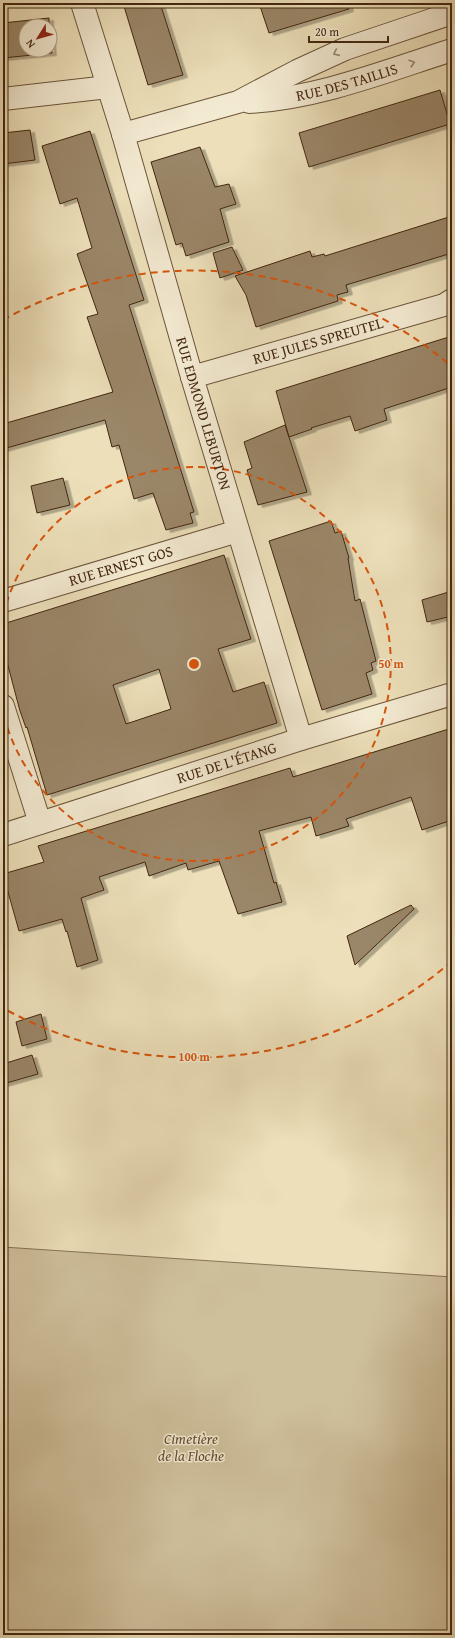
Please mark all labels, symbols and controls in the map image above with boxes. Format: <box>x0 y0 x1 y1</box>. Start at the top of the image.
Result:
north arrow <box>18 18 58 58</box>
scale bar <box>309 18 388 44</box>
text: 20 m <box>315 23 339 40</box>
text: N <box>21 36 39 52</box>
one-way arrow <box>333 48 340 56</box>
street label: RUE DES TAILLIS <box>294 58 400 106</box>
one-way arrow <box>408 59 415 68</box>
street label: RUE JULES SPREUTEL <box>250 312 386 369</box>
street label: RUE EDMOND LEBURTON <box>171 334 236 493</box>
street label: RUE ERNEST GOS <box>66 540 175 591</box>
text: 50 m <box>378 655 404 672</box>
centre of rings <box>187 657 201 671</box>
street label: RUE DE L'ÉTANG <box>174 737 279 788</box>
text: 100 m <box>178 1048 211 1065</box>
park label: Cimetière de la Floche <box>158 1428 224 1466</box>

